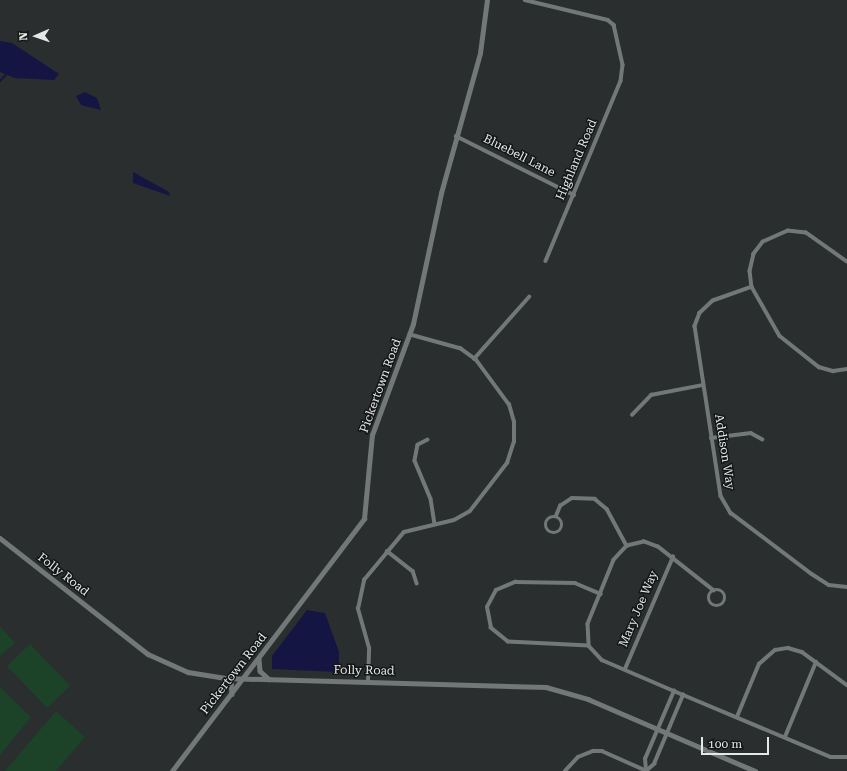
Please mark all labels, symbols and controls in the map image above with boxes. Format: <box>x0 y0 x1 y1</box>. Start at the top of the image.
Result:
north arrow <box>16 16 56 56</box>
text: N <box>17 32 30 41</box>
street label: Highland Road <box>553 117 601 203</box>
street label: Bluebell Lane <box>481 132 557 180</box>
street label: Pickertown Road <box>357 337 405 435</box>
street label: Addison Way <box>711 413 737 491</box>
street label: Folly Road <box>35 551 91 599</box>
street label: Mary Joe Way <box>616 569 662 649</box>
street label: Pickertown Road <box>198 631 270 717</box>
street label: Folly Road <box>333 663 395 679</box>
scale bar <box>703 729 771 755</box>
text: 100 m <box>708 737 742 751</box>

